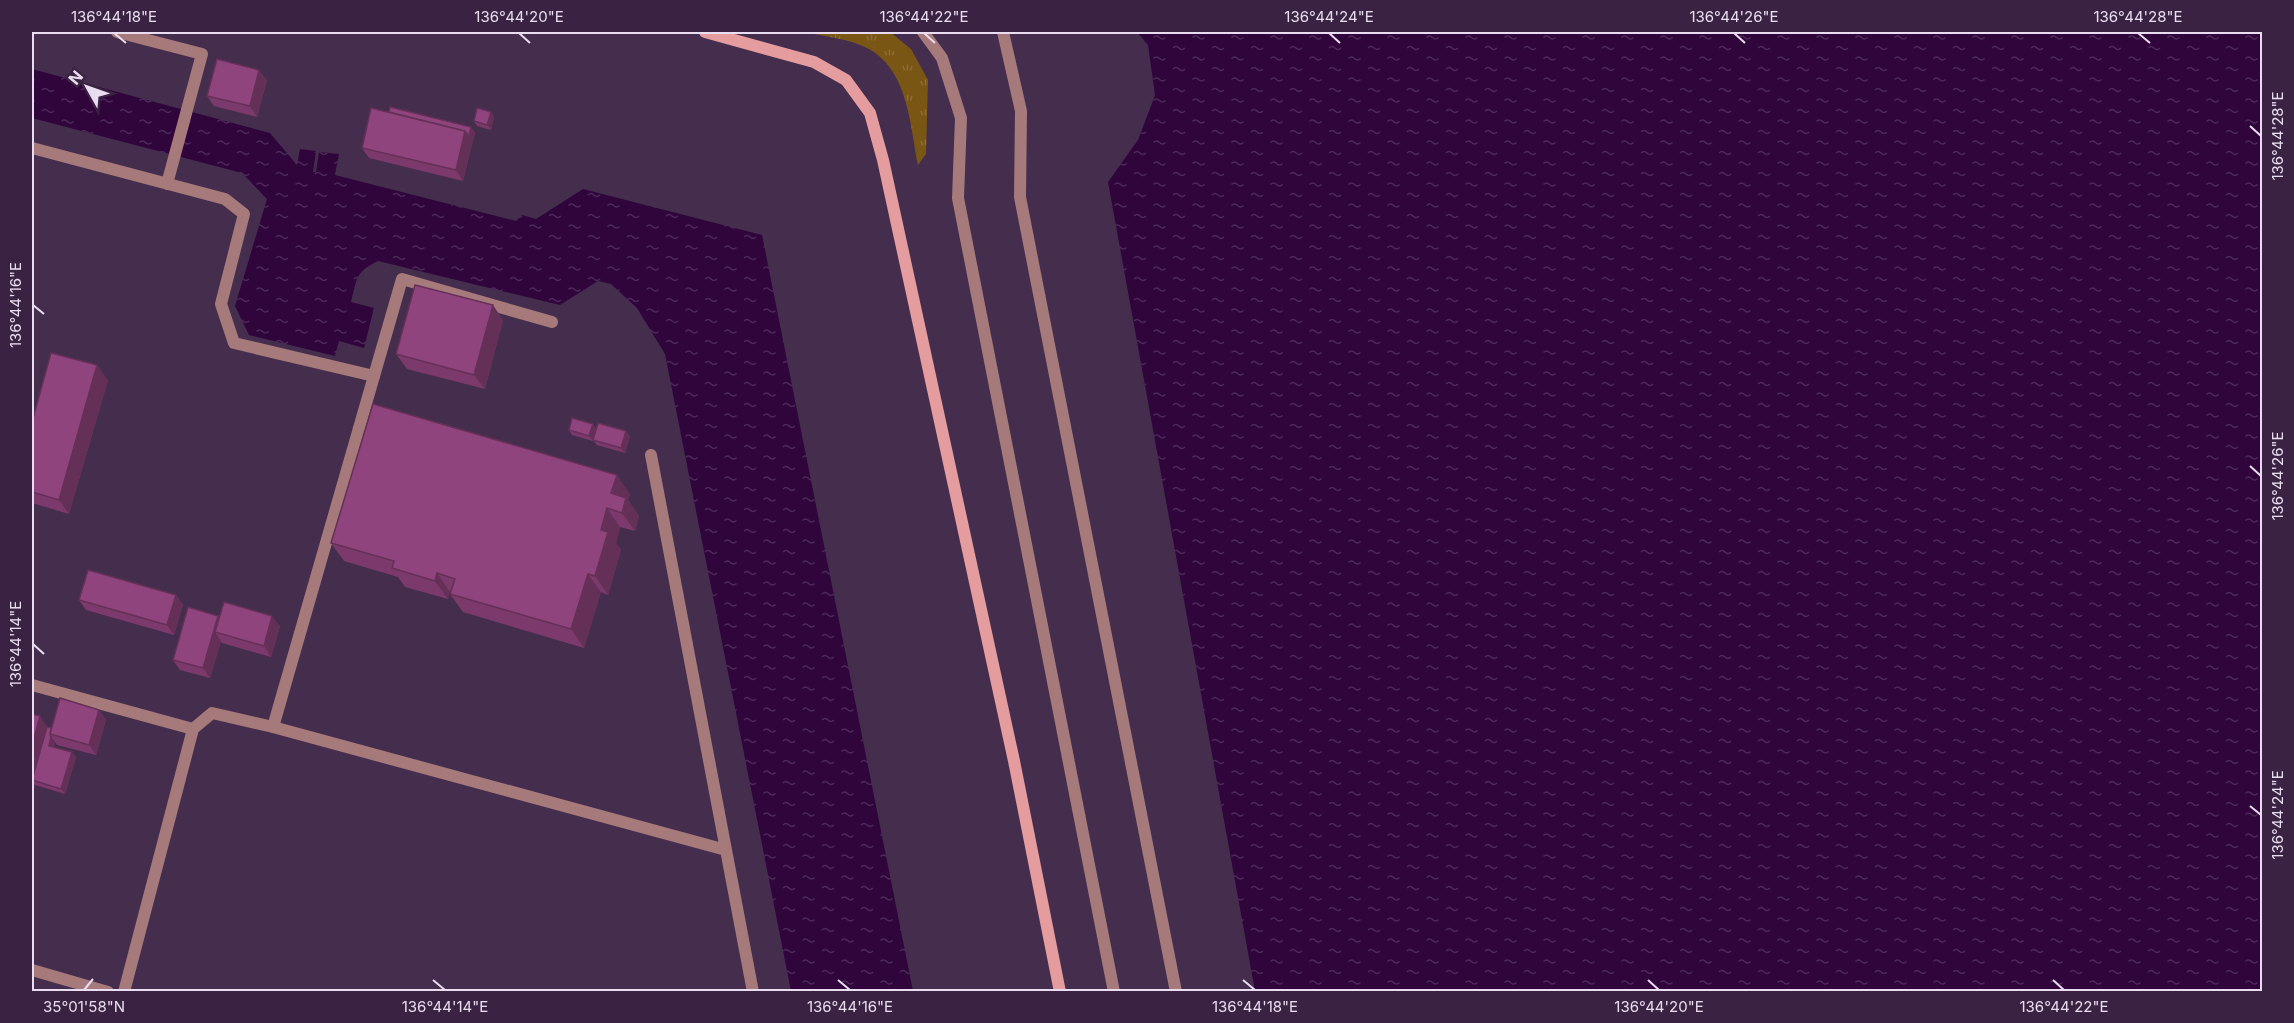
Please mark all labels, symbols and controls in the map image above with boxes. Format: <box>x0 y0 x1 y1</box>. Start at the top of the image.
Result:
text: 136°44'18"E <box>71 7 157 26</box>
text: 136°44'20"E <box>474 7 564 26</box>
text: 136°44'22"E <box>880 7 969 26</box>
text: 136°44'24"E <box>1284 7 1374 26</box>
text: 136°44'26"E <box>1689 7 1779 26</box>
text: 136°44'28"E <box>2093 7 2183 26</box>
north arrow <box>57 57 117 117</box>
text: N <box>64 66 87 88</box>
text: 136°44'28"E <box>2268 91 2287 181</box>
text: 136°44'16"E <box>6 262 25 348</box>
text: 136°44'26"E <box>2268 431 2287 521</box>
text: 136°44'14"E <box>6 601 25 687</box>
text: 136°44'24"E <box>2268 770 2287 860</box>
text: 35°01'58"N <box>43 997 125 1016</box>
text: 136°44'14"E <box>402 997 488 1016</box>
text: 136°44'16"E <box>807 997 893 1016</box>
text: 136°44'18"E <box>1212 997 1298 1016</box>
text: 136°44'20"E <box>1614 997 1704 1016</box>
text: 136°44'22"E <box>2020 997 2109 1016</box>

